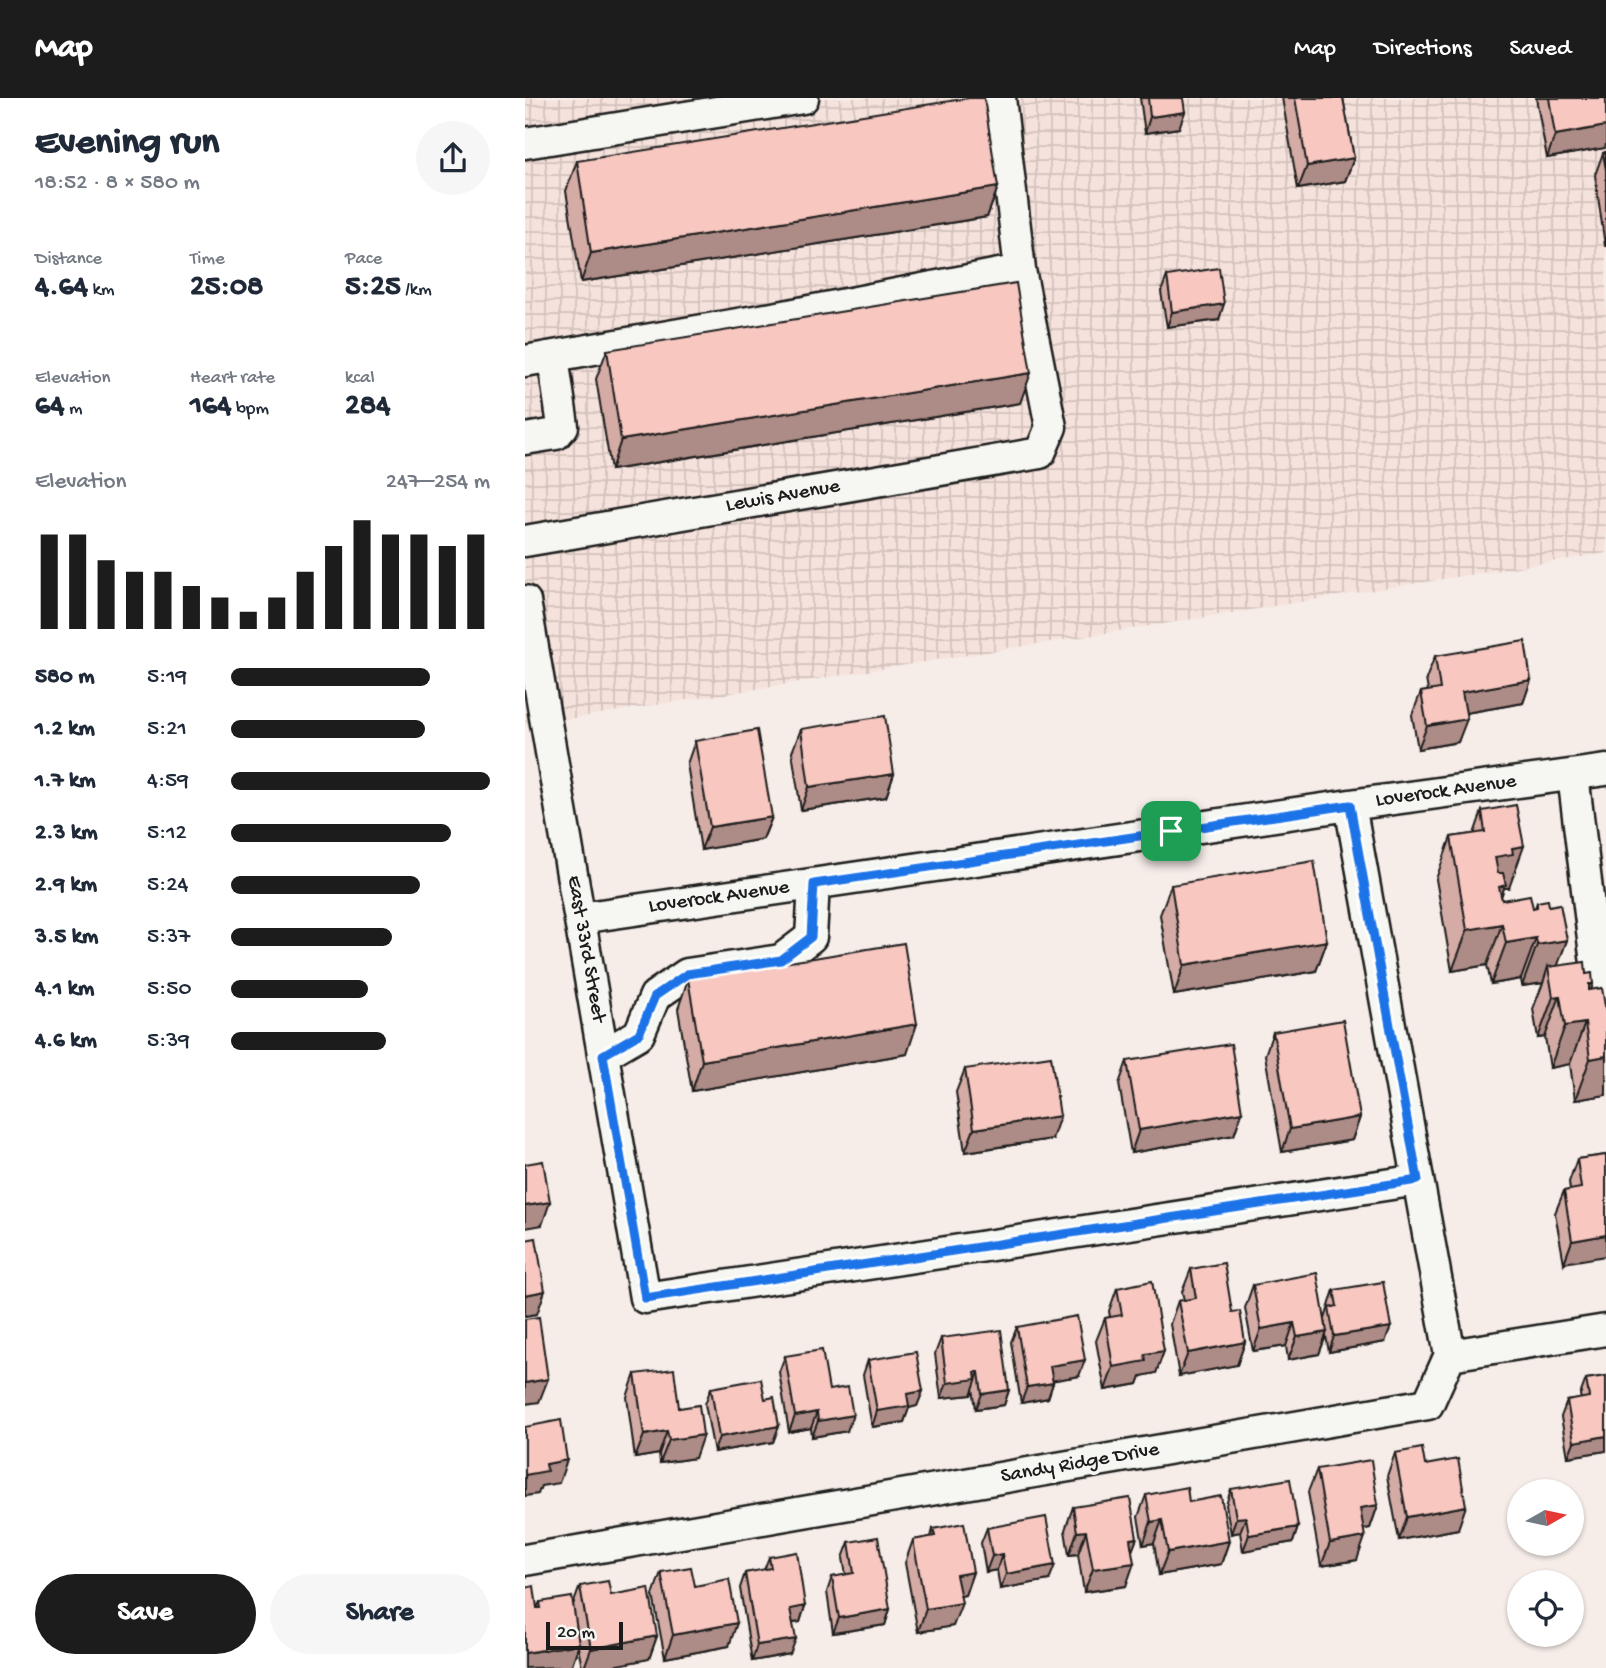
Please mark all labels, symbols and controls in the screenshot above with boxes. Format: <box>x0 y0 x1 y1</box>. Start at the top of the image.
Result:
text: Map <box>35 30 92 68</box>
text: Map <box>1294 35 1336 64</box>
text: Directions <box>1374 35 1472 64</box>
text: Saved <box>1510 35 1571 64</box>
button: share <box>416 121 490 195</box>
text: Evening run <box>35 122 219 166</box>
text: 18:52 · 8 × 580 m <box>35 170 200 197</box>
text: Distance <box>35 248 102 271</box>
text: Time <box>190 248 225 271</box>
text: Pace <box>345 248 382 271</box>
text: 4.64 <box>35 271 88 306</box>
text: 25:08 <box>190 271 263 306</box>
text: 5:25 <box>345 271 401 306</box>
text: km <box>88 279 114 302</box>
text: /km <box>401 279 432 302</box>
text: Elevation <box>35 367 111 390</box>
text: Heart rate <box>190 367 275 390</box>
text: kcal <box>345 367 375 390</box>
text: 64 <box>35 390 64 425</box>
text: 164 <box>190 390 232 425</box>
text: 284 <box>345 390 390 425</box>
text: m <box>64 398 82 421</box>
text: bpm <box>232 398 269 421</box>
text: Elevation <box>35 469 126 496</box>
text: 247–254 m <box>386 469 490 496</box>
street label: Lewis Avenue <box>724 474 843 519</box>
text: 580 m <box>35 664 95 691</box>
text: 5:19 <box>147 664 187 691</box>
text: 1.2 km <box>35 716 95 743</box>
text: 5:21 <box>147 716 187 743</box>
text: 1.7 km <box>35 768 96 795</box>
text: 4:59 <box>147 768 189 795</box>
street label: Loverock Avenue <box>1374 770 1519 814</box>
pin <box>1141 801 1201 861</box>
icon: arrive <box>1152 812 1190 850</box>
text: 2.3 km <box>35 820 97 847</box>
text: 5:12 <box>147 820 187 847</box>
text: 2.9 km <box>35 872 97 899</box>
text: 5:24 <box>147 872 188 899</box>
street label: East 33rd Street <box>560 874 611 1027</box>
street label: Loverock Avenue <box>647 876 792 920</box>
text: 3.5 km <box>35 924 98 951</box>
text: 5:37 <box>147 924 190 951</box>
text: 4.1 km <box>35 976 94 1003</box>
text: 5:50 <box>147 976 191 1003</box>
text: 4.6 km <box>35 1028 97 1055</box>
text: 5:39 <box>147 1028 190 1055</box>
street label: Sandy Ridge Drive <box>999 1438 1162 1490</box>
north arrow <box>1507 1479 1584 1556</box>
map controls <box>1507 1479 1584 1647</box>
button: locate <box>1507 1570 1584 1647</box>
button: Save <box>35 1574 256 1654</box>
button: Share <box>270 1574 490 1654</box>
scale bar <box>546 1619 623 1651</box>
text: 20 m <box>557 1622 595 1645</box>

